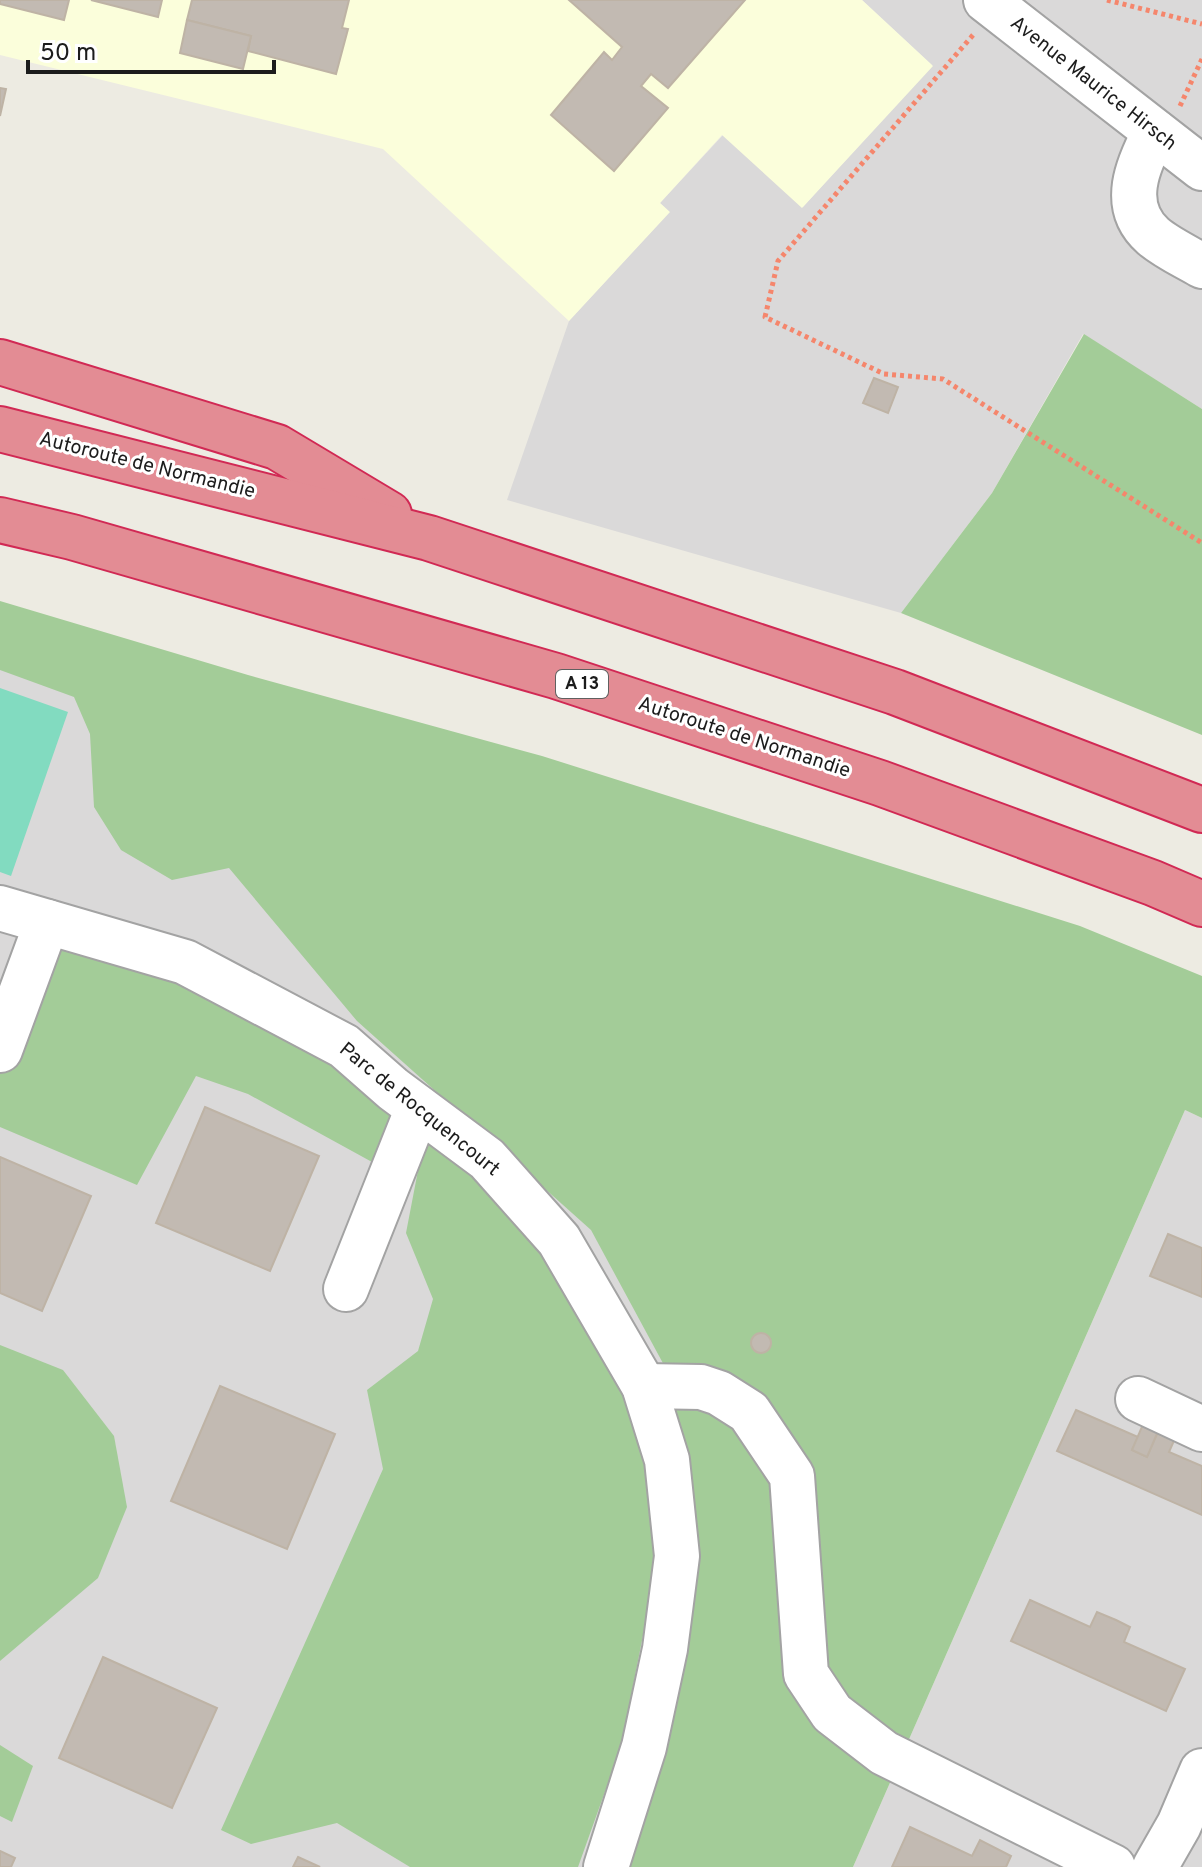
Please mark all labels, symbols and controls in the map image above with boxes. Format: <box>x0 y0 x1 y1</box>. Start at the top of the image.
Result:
street label: Avenue Maurice Hirsch <box>1004 11 1182 157</box>
scale bar <box>28 24 274 74</box>
text: 50 m <box>40 39 96 69</box>
street label: Autoroute de Normandie <box>36 427 258 505</box>
road number: A 13 <box>556 670 608 698</box>
street label: Autoroute de Normandie <box>635 691 853 785</box>
street label: Parc de Rocquencourt <box>333 1037 505 1183</box>

